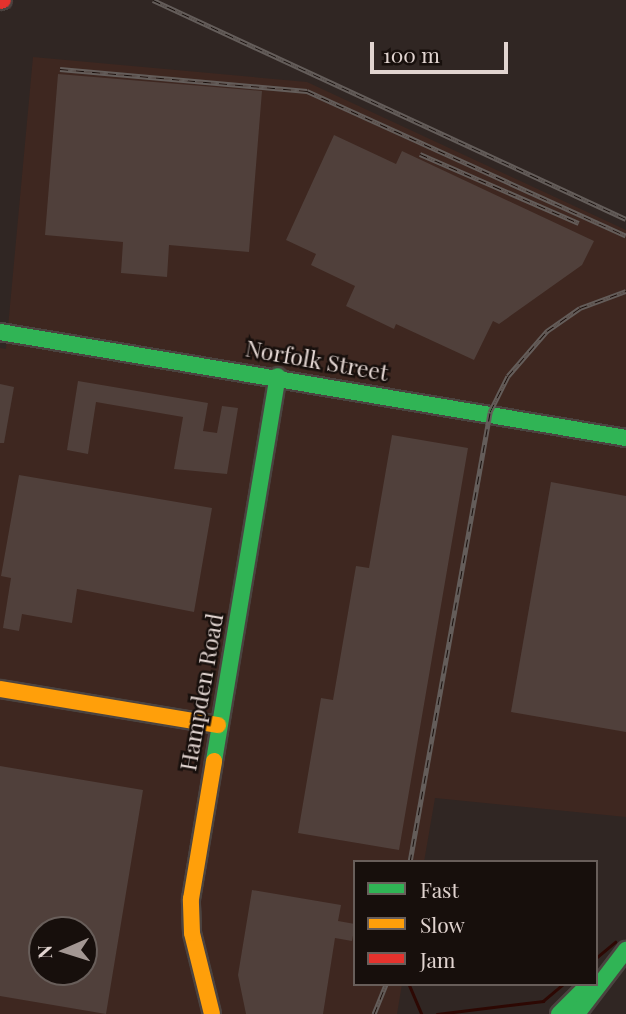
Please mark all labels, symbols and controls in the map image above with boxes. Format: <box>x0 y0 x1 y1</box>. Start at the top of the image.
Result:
scale bar <box>374 28 512 72</box>
text: 100 m <box>383 40 440 68</box>
street label: Norfolk Street <box>243 334 391 386</box>
street label: Hampden Road <box>174 611 228 773</box>
legend <box>353 860 598 986</box>
text: Fast <box>420 875 459 903</box>
text: Slow <box>420 910 465 938</box>
north arrow <box>28 916 98 986</box>
text: N <box>31 944 57 960</box>
text: Jam <box>420 945 456 973</box>

